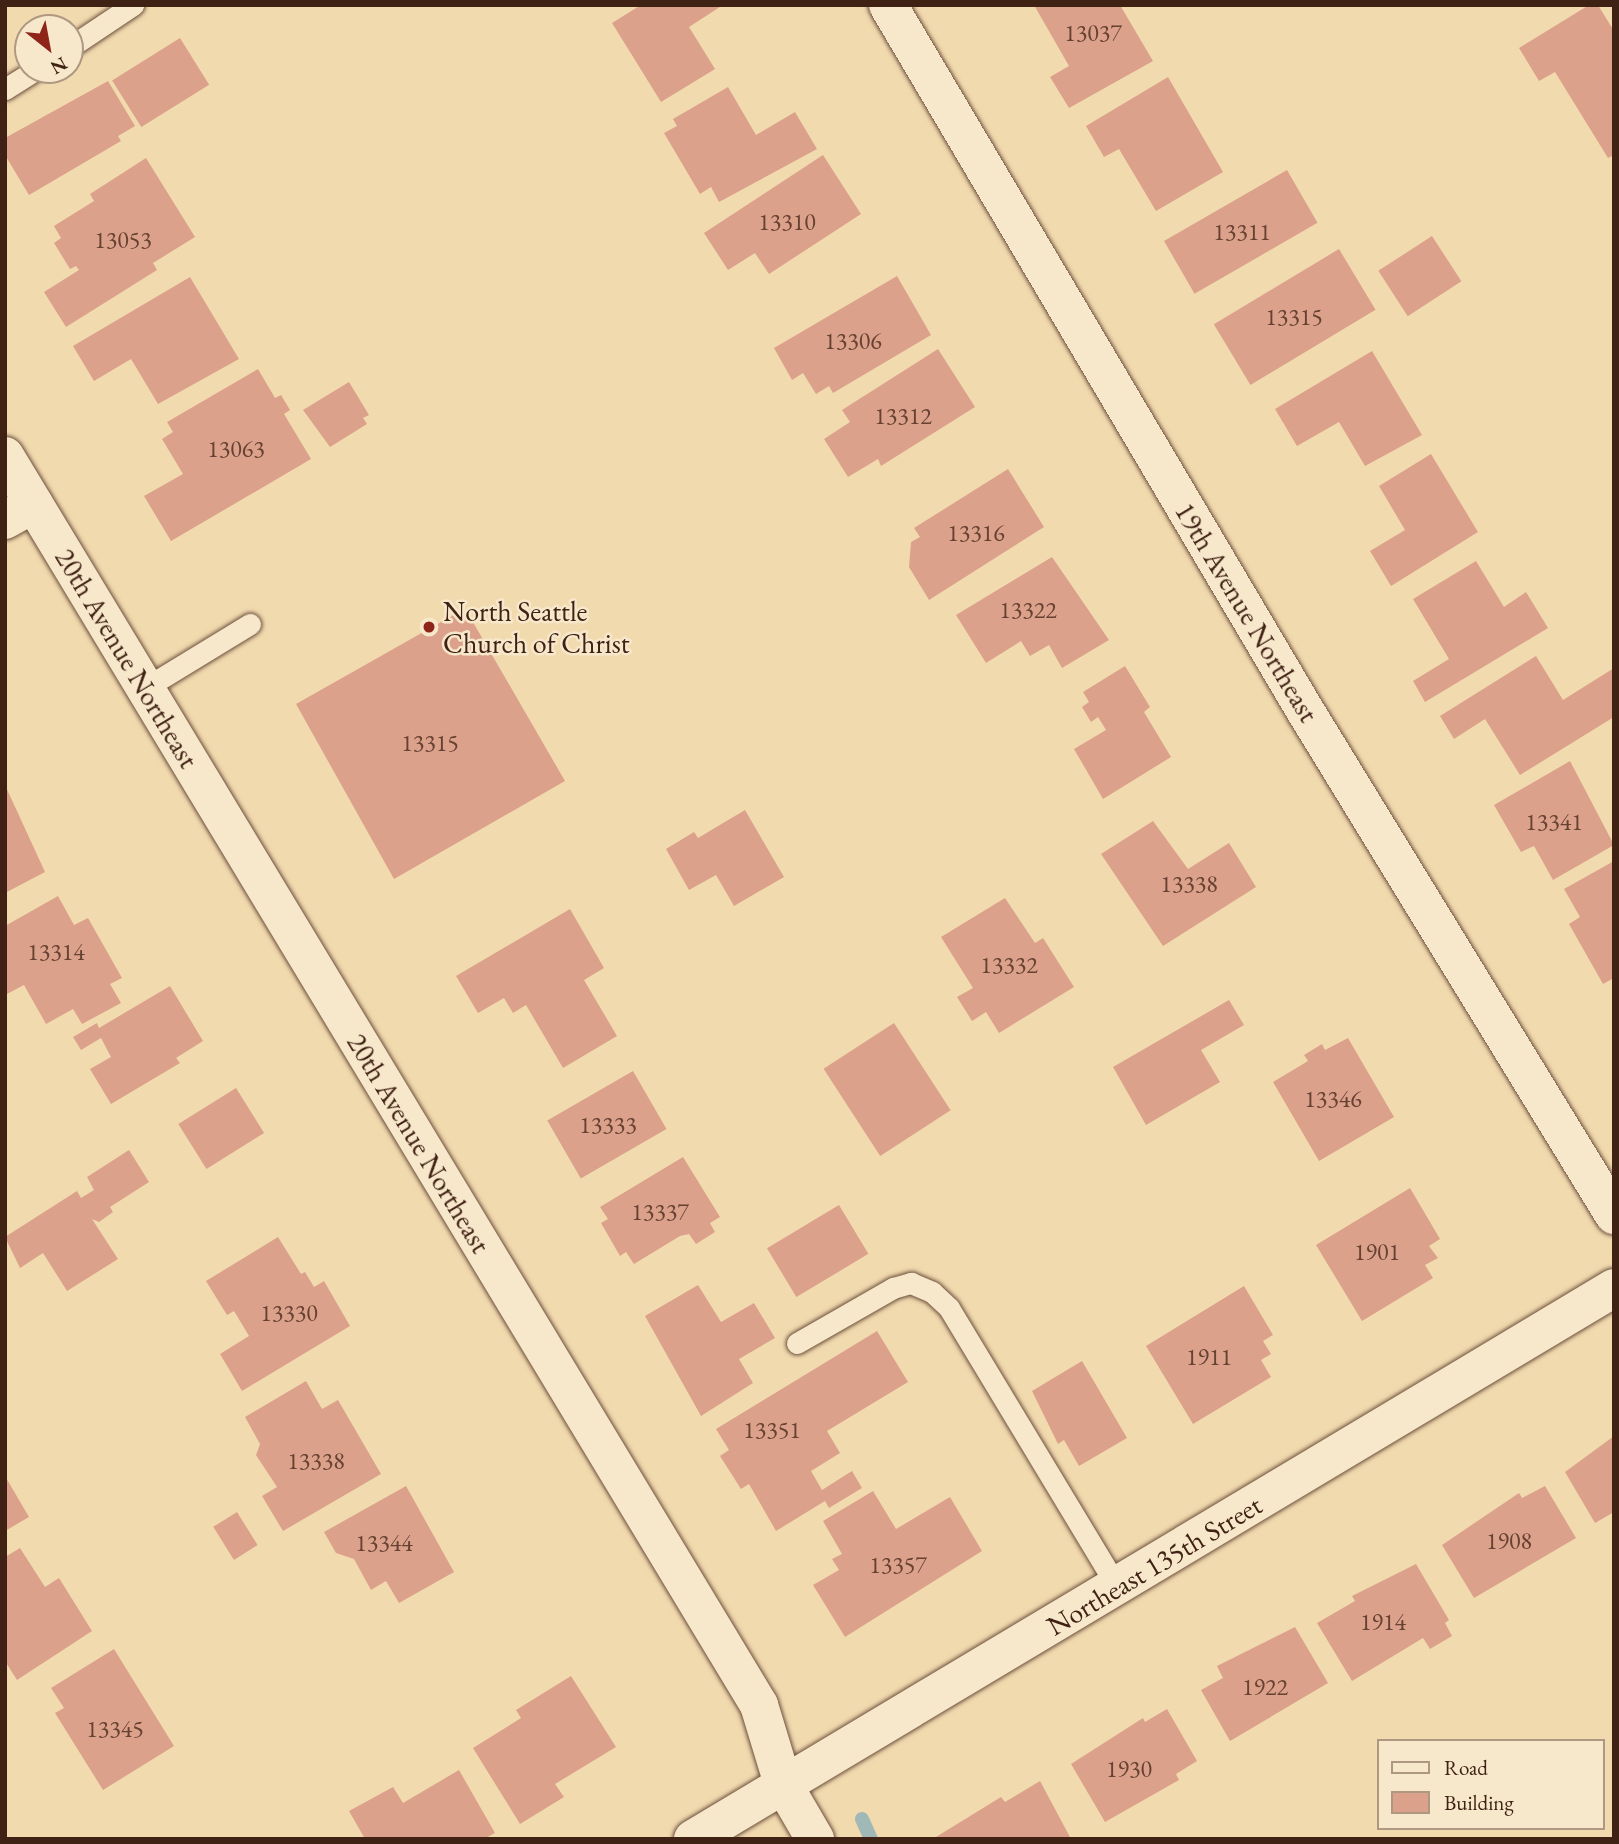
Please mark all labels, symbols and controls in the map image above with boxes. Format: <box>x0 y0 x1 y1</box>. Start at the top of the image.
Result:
north arrow <box>14 14 84 84</box>
house number: 13037 <box>1064 19 1122 47</box>
text: N <box>46 51 72 80</box>
house number: 13310 <box>758 208 816 236</box>
house number: 13311 <box>1213 218 1271 246</box>
house number: 13053 <box>94 226 152 254</box>
house number: 13315 <box>1265 303 1323 331</box>
house number: 13306 <box>824 327 882 355</box>
house number: 13312 <box>874 402 932 430</box>
house number: 13063 <box>207 435 265 463</box>
street label: 19th Avenue Northeast <box>1168 496 1326 728</box>
house number: 13316 <box>947 519 1005 547</box>
street label: 20th Avenue Northeast <box>48 542 206 774</box>
place label: North Seattle Church of Christ <box>443 594 630 660</box>
house number: 13322 <box>999 596 1057 624</box>
marker: North Seattle Church of Christ <box>421 619 437 635</box>
house number: 13315 <box>401 729 459 757</box>
house number: 13341 <box>1525 808 1583 836</box>
house number: 13338 <box>1160 870 1218 898</box>
house number: 13314 <box>27 938 85 966</box>
house number: 13332 <box>980 951 1038 979</box>
street label: 20th Avenue Northeast <box>340 1027 498 1259</box>
house number: 13346 <box>1304 1085 1362 1113</box>
house number: 13333 <box>579 1111 637 1139</box>
house number: 13337 <box>631 1198 689 1226</box>
house number: 1901 <box>1354 1238 1400 1266</box>
house number: 13330 <box>260 1299 318 1327</box>
house number: 1911 <box>1186 1343 1232 1371</box>
house number: 13351 <box>743 1416 801 1444</box>
house number: 13338 <box>287 1447 345 1475</box>
street label: Northeast 135th Street <box>1040 1488 1268 1642</box>
house number: 1908 <box>1486 1527 1532 1555</box>
house number: 13344 <box>355 1529 413 1557</box>
house number: 13357 <box>869 1551 927 1579</box>
house number: 1914 <box>1360 1608 1406 1636</box>
house number: 1922 <box>1242 1673 1288 1701</box>
house number: 13345 <box>86 1715 144 1743</box>
legend <box>1378 1739 1605 1830</box>
text: Road <box>1444 1754 1488 1781</box>
house number: 1930 <box>1106 1755 1152 1783</box>
text: Building <box>1444 1789 1514 1816</box>

